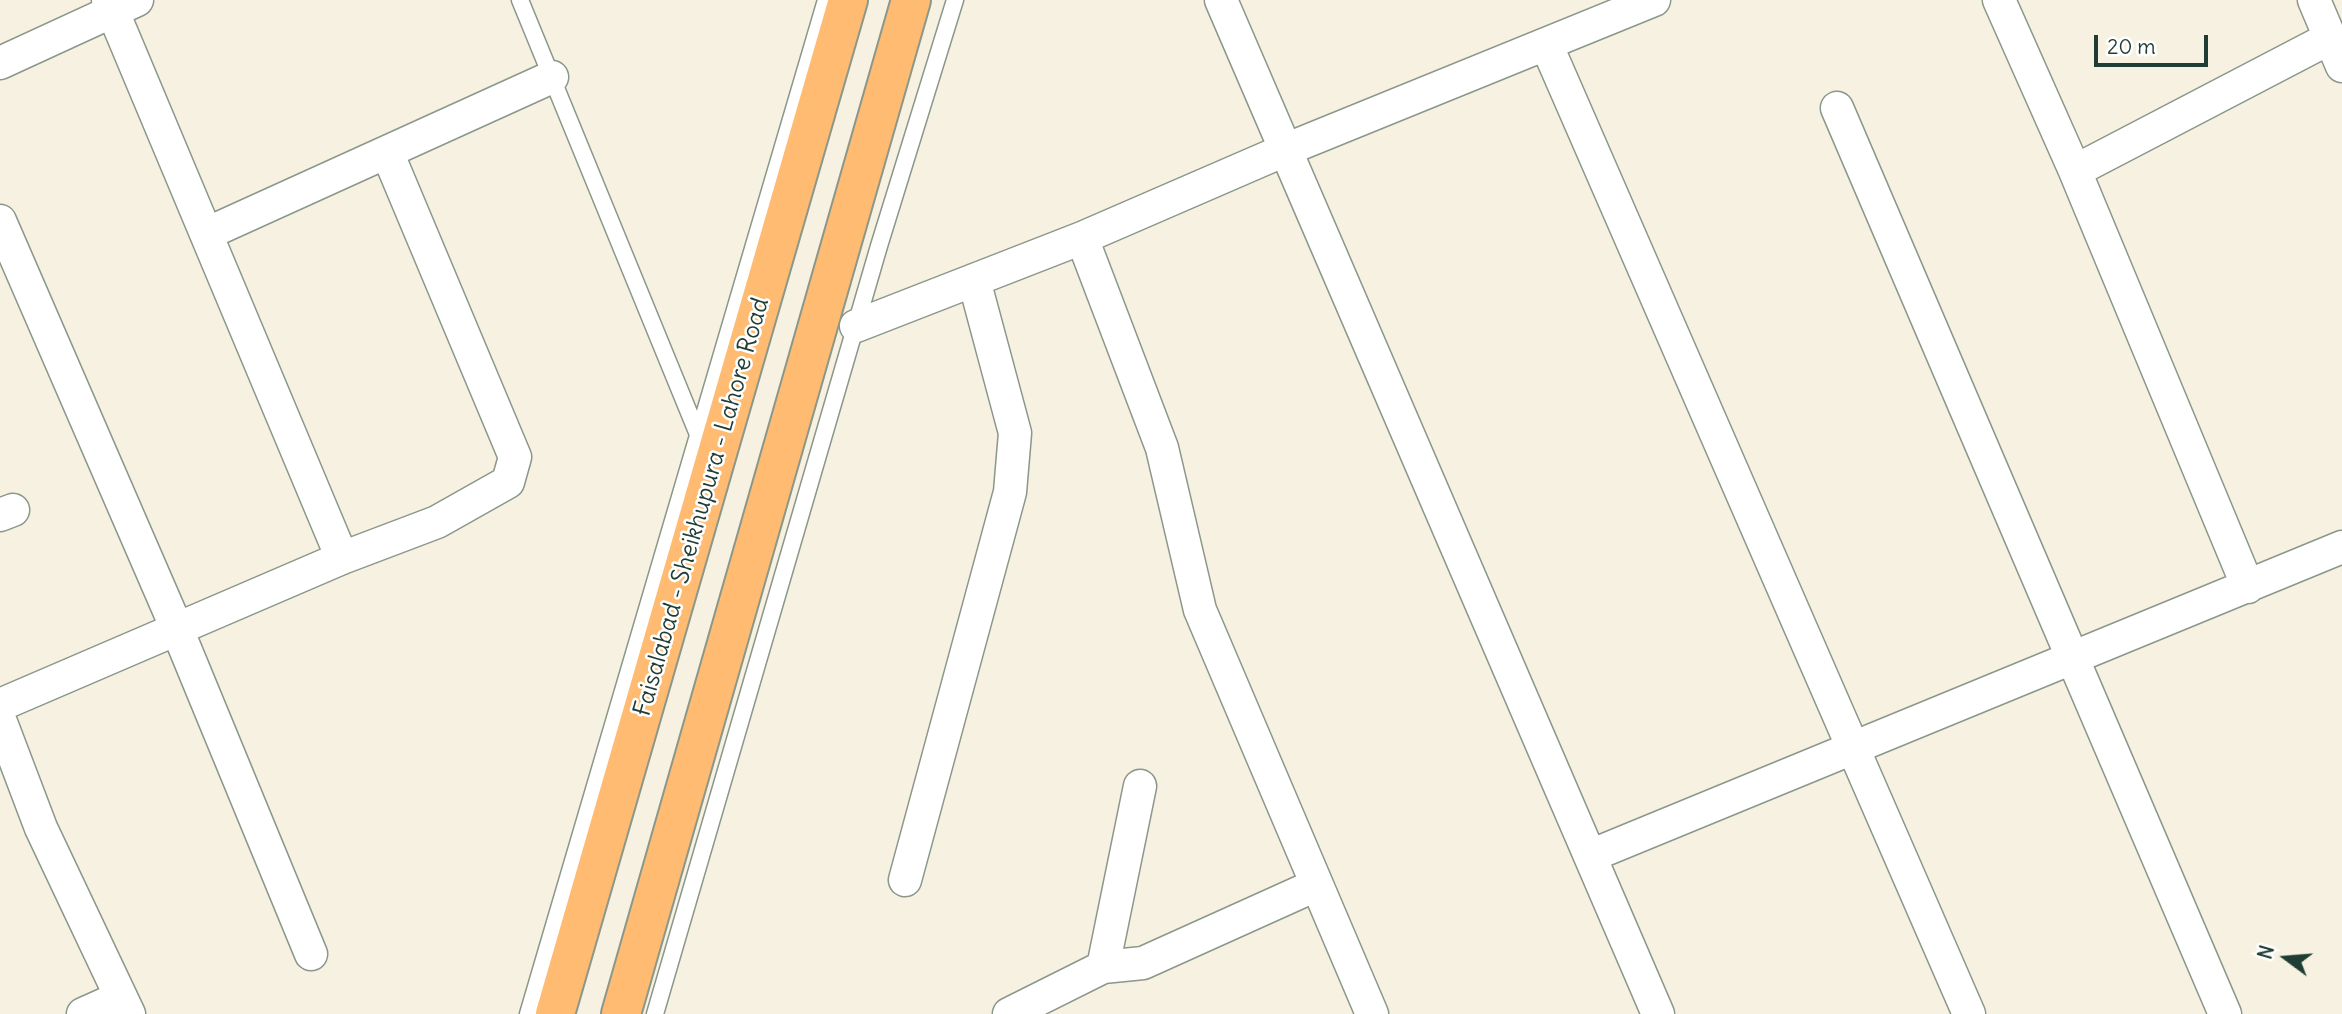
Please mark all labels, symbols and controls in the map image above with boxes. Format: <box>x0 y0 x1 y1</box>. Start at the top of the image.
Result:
scale bar <box>2097 21 2211 65</box>
text: 20 m <box>2107 33 2156 60</box>
street label: Faisalabad - Sheikhupura - Lahore Road <box>628 294 776 720</box>
north arrow <box>2251 923 2321 993</box>
text: N <box>2252 943 2279 962</box>

